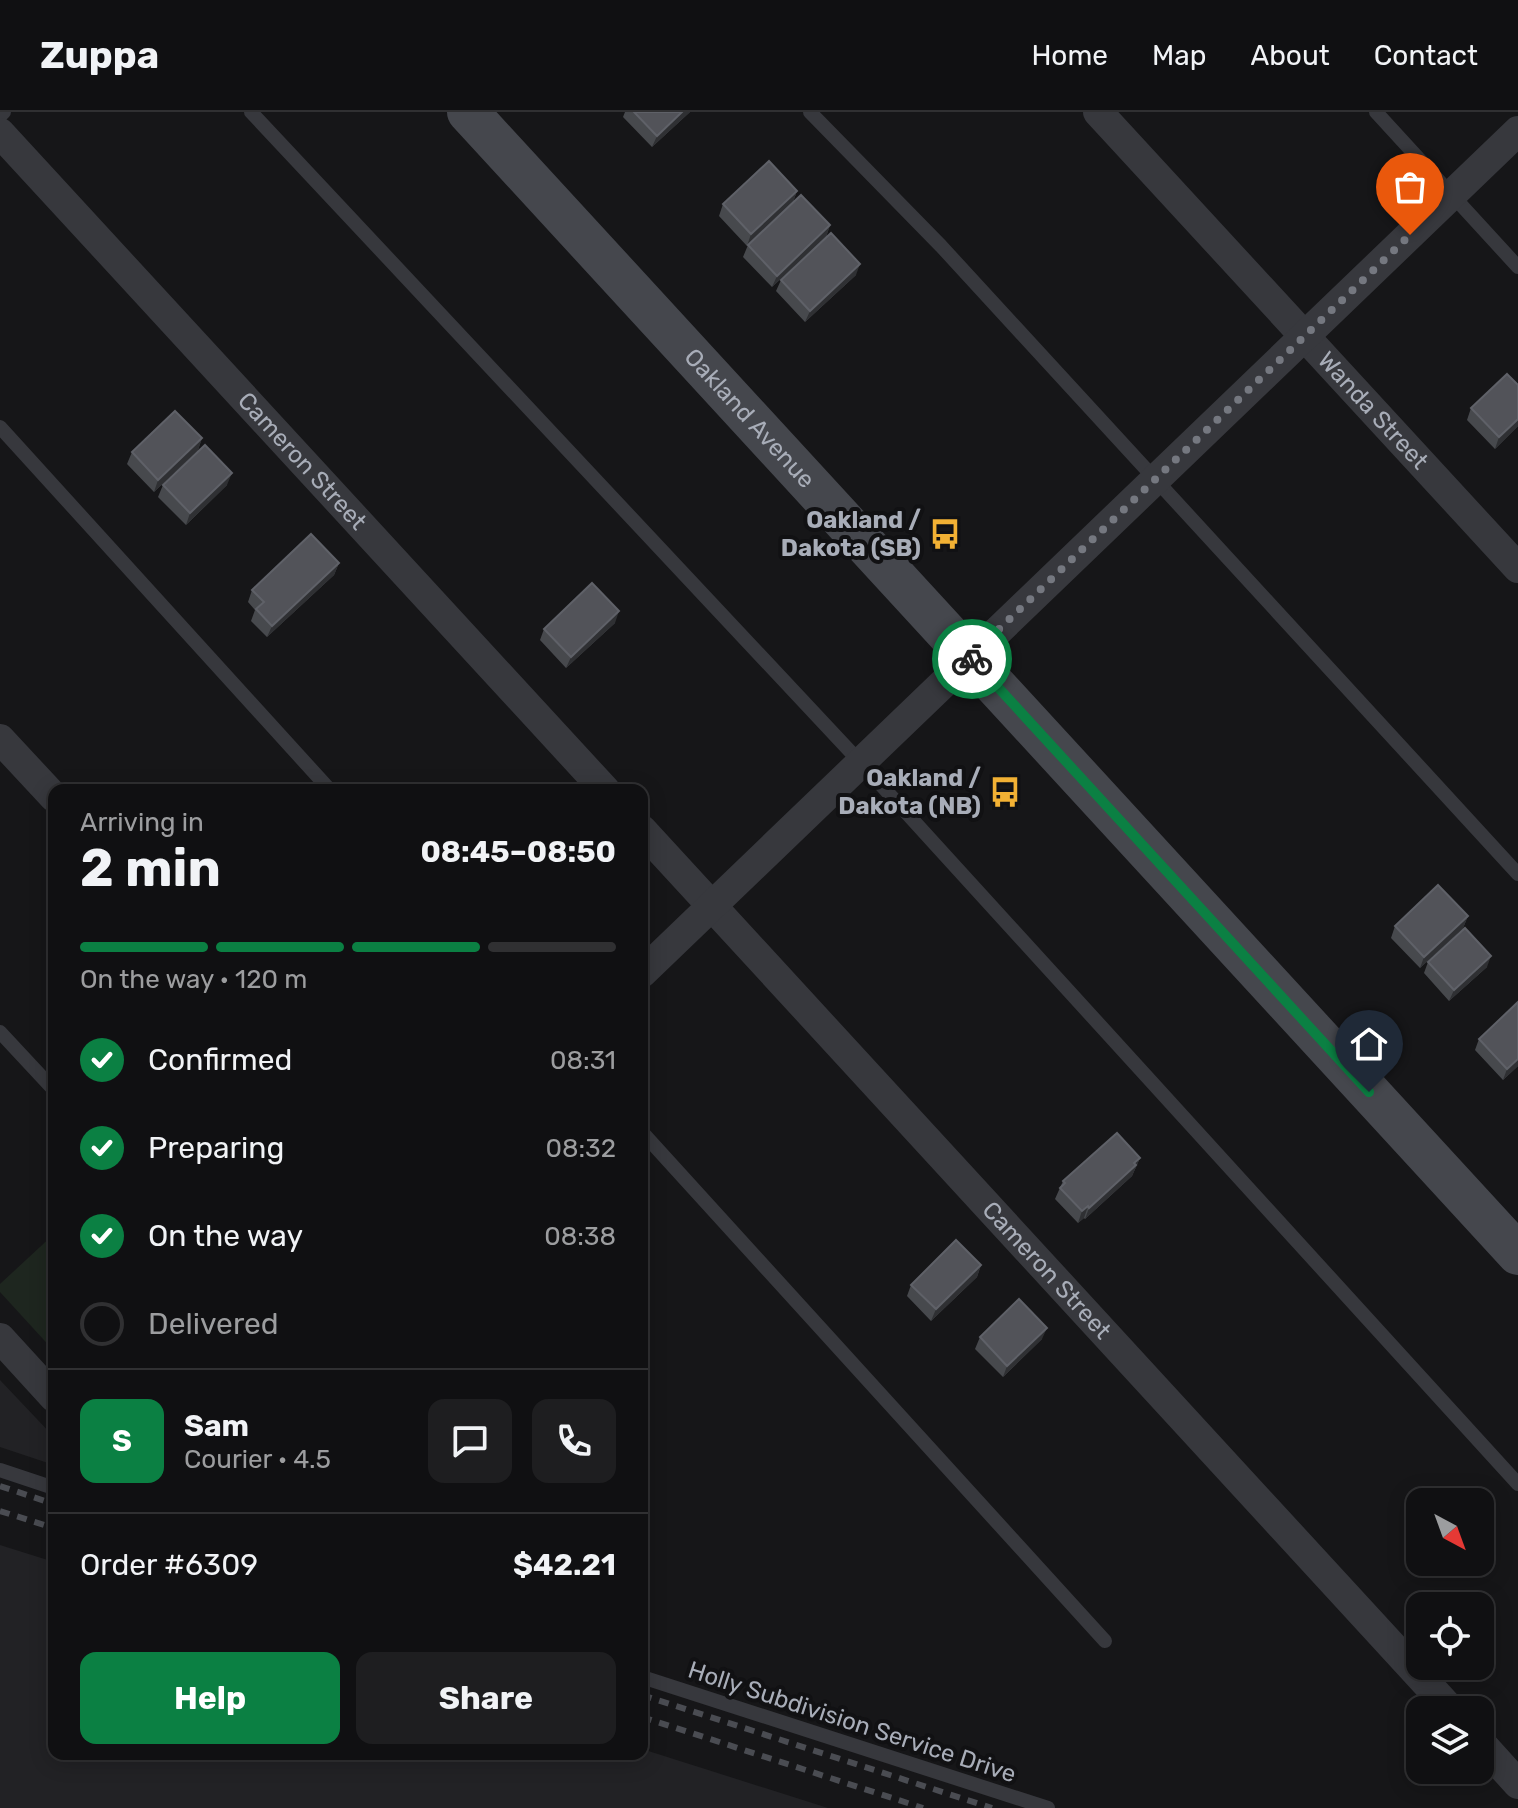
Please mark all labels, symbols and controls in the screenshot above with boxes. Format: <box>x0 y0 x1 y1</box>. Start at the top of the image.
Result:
text: Zuppa <box>40 32 159 78</box>
text: Home <box>1031 39 1108 72</box>
text: Map <box>1152 39 1206 72</box>
text: About <box>1250 39 1330 72</box>
text: Contact <box>1374 39 1478 72</box>
pin <box>1376 153 1444 235</box>
icon: bag <box>1388 165 1432 209</box>
street label: Oakland Avenue <box>679 343 821 494</box>
street label: Wanda Street <box>1312 346 1434 475</box>
street label: Cameron Street <box>232 387 372 536</box>
place label: Oakland / Dakota (SB) <box>781 506 921 562</box>
bus stop icon: Oakland / Dakota (SB) <box>928 517 962 551</box>
courier <box>932 619 1012 699</box>
icon: bike <box>950 637 994 681</box>
place label: Oakland / Dakota (NB) <box>838 764 981 820</box>
bus stop icon: Oakland / Dakota (NB) <box>988 775 1022 809</box>
text: Arriving in <box>80 807 204 838</box>
text: 08:45–08:50 <box>420 834 616 870</box>
text: 2 min <box>80 837 221 899</box>
text: On the way · 120 m <box>80 964 307 995</box>
pin <box>1335 1010 1403 1092</box>
icon: home <box>1347 1022 1391 1066</box>
icon: check <box>80 1038 124 1082</box>
text: Confirmed <box>148 1042 292 1078</box>
text: 08:31 <box>550 1045 616 1076</box>
icon: check <box>80 1126 124 1170</box>
text: Preparing <box>148 1130 284 1166</box>
text: 08:32 <box>545 1133 616 1164</box>
street label: Cameron Street <box>977 1196 1117 1345</box>
icon: check <box>80 1214 124 1258</box>
text: On the way <box>148 1218 303 1254</box>
text: 08:38 <box>544 1221 616 1252</box>
text: Delivered <box>148 1306 279 1342</box>
button: chat <box>428 1399 512 1483</box>
button: phone <box>532 1399 616 1483</box>
text: Sam <box>184 1408 249 1444</box>
text: S <box>112 1423 132 1459</box>
text: Courier · 4.5 <box>184 1444 331 1475</box>
north arrow <box>1406 1488 1494 1576</box>
map controls <box>1406 1488 1494 1784</box>
text: Order #6309 <box>80 1547 258 1583</box>
text: $42.21 <box>513 1547 616 1583</box>
button: locate <box>1406 1592 1494 1680</box>
button: Help <box>80 1652 340 1744</box>
button: Share <box>356 1652 616 1744</box>
street label: Holly Subdivision Service Drive <box>685 1656 1019 1788</box>
button: layers <box>1406 1696 1494 1784</box>

